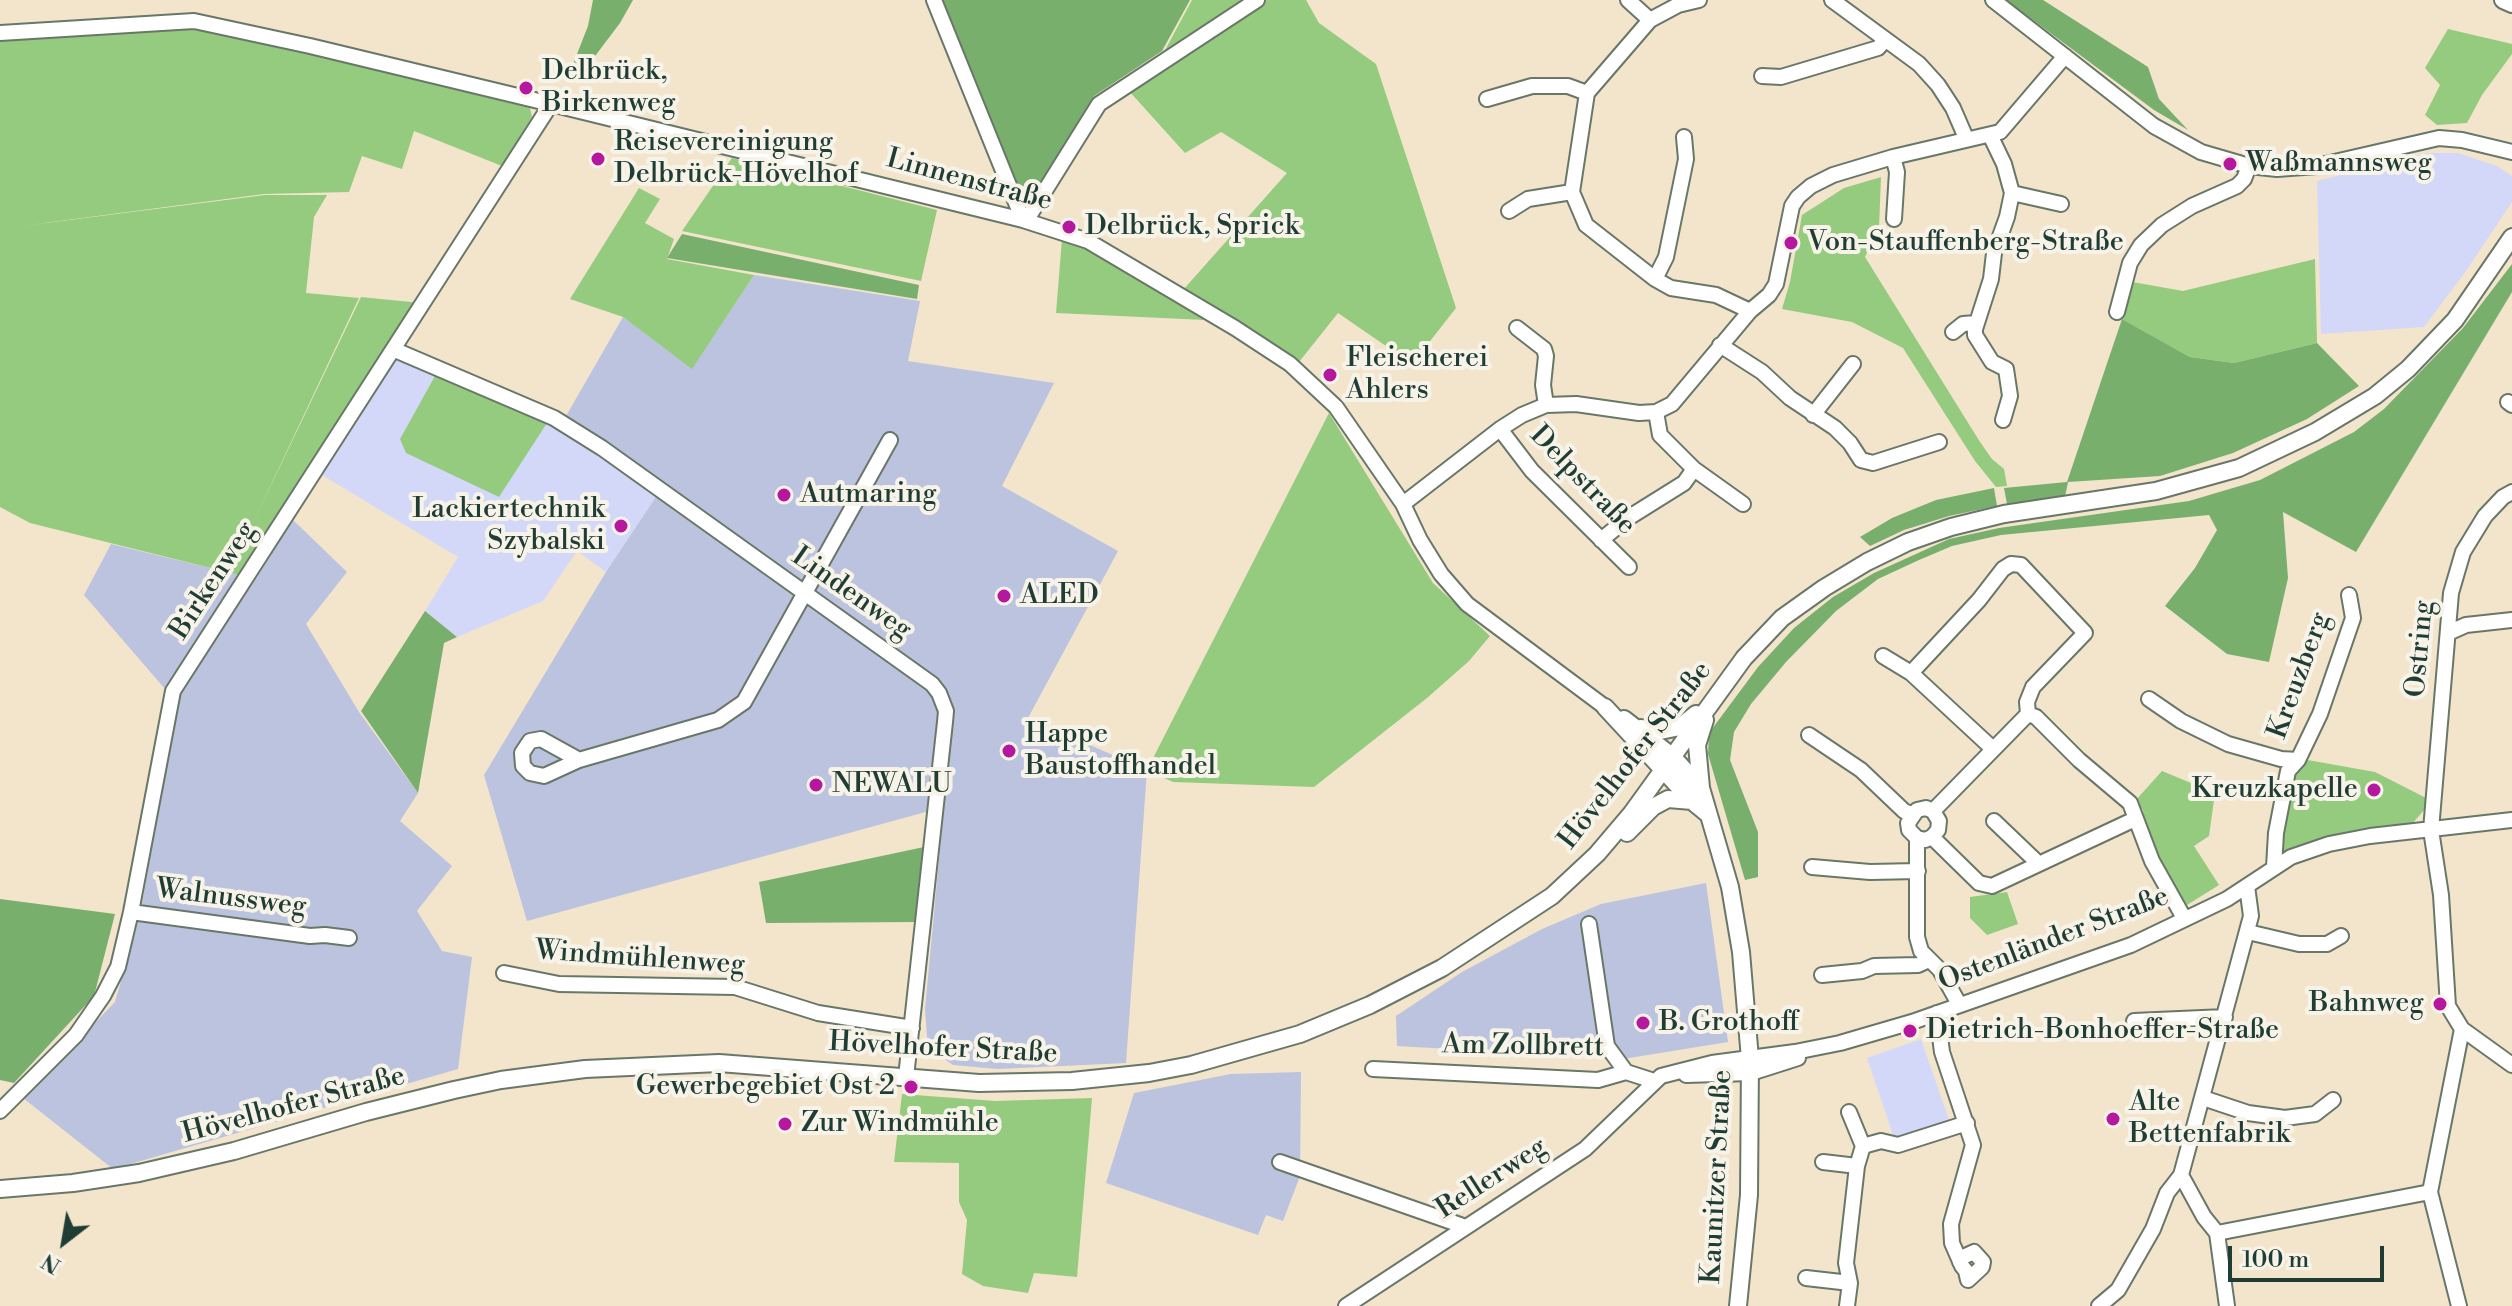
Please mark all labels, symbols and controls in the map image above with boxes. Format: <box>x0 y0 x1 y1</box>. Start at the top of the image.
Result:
place label: Delbrück, Birkenweg <box>542 55 676 121</box>
marker: Delbrück, Birkenweg <box>517 79 535 97</box>
place label: Reisevereinigung Delbrück-Hövelhof <box>614 126 858 192</box>
street label: Linnenstraße <box>882 143 1056 219</box>
place label: Waßmannsweg <box>2246 147 2432 181</box>
marker: Reisevereinigung Delbrück-Hövelhof <box>589 150 607 168</box>
marker: Waßmannsweg <box>2221 155 2239 173</box>
place label: Delbrück, Sprick <box>1085 210 1299 244</box>
marker: Delbrück, Sprick <box>1060 218 1078 236</box>
place label: Von-Stauffenberg-Straße <box>1807 226 2124 260</box>
marker: Von-Stauffenberg-Straße <box>1782 234 1800 252</box>
place label: Fleischerei Ahlers <box>1346 342 1488 408</box>
marker: Fleischerei Ahlers <box>1321 366 1339 384</box>
street label: Delpstraße <box>1522 419 1642 543</box>
place label: Autmaring <box>800 478 937 512</box>
marker: Autmaring <box>775 486 793 504</box>
place label: Lackiertechnik Szybalski <box>412 493 605 559</box>
street label: Birkenweg <box>164 516 264 646</box>
marker: Lackiertechnik Szybalski <box>612 517 630 535</box>
street label: Lindenweg <box>784 540 918 648</box>
place label: ALED <box>1020 579 1099 613</box>
marker: ALED <box>995 587 1013 605</box>
street label: Ostring <box>2400 599 2442 699</box>
street label: Kreuzberg <box>2262 608 2338 744</box>
street label: Hövelhofer Straße <box>1552 655 1720 857</box>
place label: Happe Baustoffhandel <box>1025 718 1216 784</box>
marker: Happe Baustoffhandel <box>1000 742 1018 760</box>
place label: NEWALU <box>832 768 952 802</box>
place label: Kreuzkapelle <box>2191 773 2358 807</box>
marker: NEWALU <box>807 776 825 794</box>
marker: Kreuzkapelle <box>2365 781 2383 799</box>
street label: Walnussweg <box>154 873 308 925</box>
street label: Ostenländer Straße <box>1934 881 2174 999</box>
street label: Windmühlenweg <box>534 935 746 983</box>
place label: Bahnweg <box>2309 987 2424 1021</box>
marker: Bahnweg <box>2431 995 2449 1013</box>
place label: B. Grothoff <box>1659 1006 1799 1040</box>
marker: B. Grothoff <box>1634 1014 1652 1032</box>
place label: Dietrich-Bonhoeffer-Straße <box>1926 1014 2279 1048</box>
marker: Dietrich-Bonhoeffer-Straße <box>1901 1022 1919 1040</box>
street label: Hövelhofer Straße <box>828 1026 1058 1072</box>
street label: Am Zollbrett <box>1442 1029 1604 1065</box>
street label: Hövelhofer Straße <box>179 1060 409 1152</box>
street label: Kaunitzer Straße <box>1696 1069 1740 1285</box>
place label: Gewerbegebiet Ost 2 <box>636 1070 895 1104</box>
marker: Gewerbegebiet Ost 2 <box>902 1078 920 1096</box>
place label: Alte Bettenfabrik <box>2129 1086 2290 1152</box>
place label: Zur Windmühle <box>801 1107 999 1141</box>
marker: Alte Bettenfabrik <box>2104 1110 2122 1128</box>
marker: Zur Windmühle <box>776 1115 794 1133</box>
street label: Rellerweg <box>1430 1131 1554 1227</box>
north arrow <box>24 1202 104 1282</box>
scale bar <box>2232 1230 2388 1280</box>
text: 100 m <box>2242 1245 2309 1275</box>
text: N <box>37 1247 66 1279</box>

